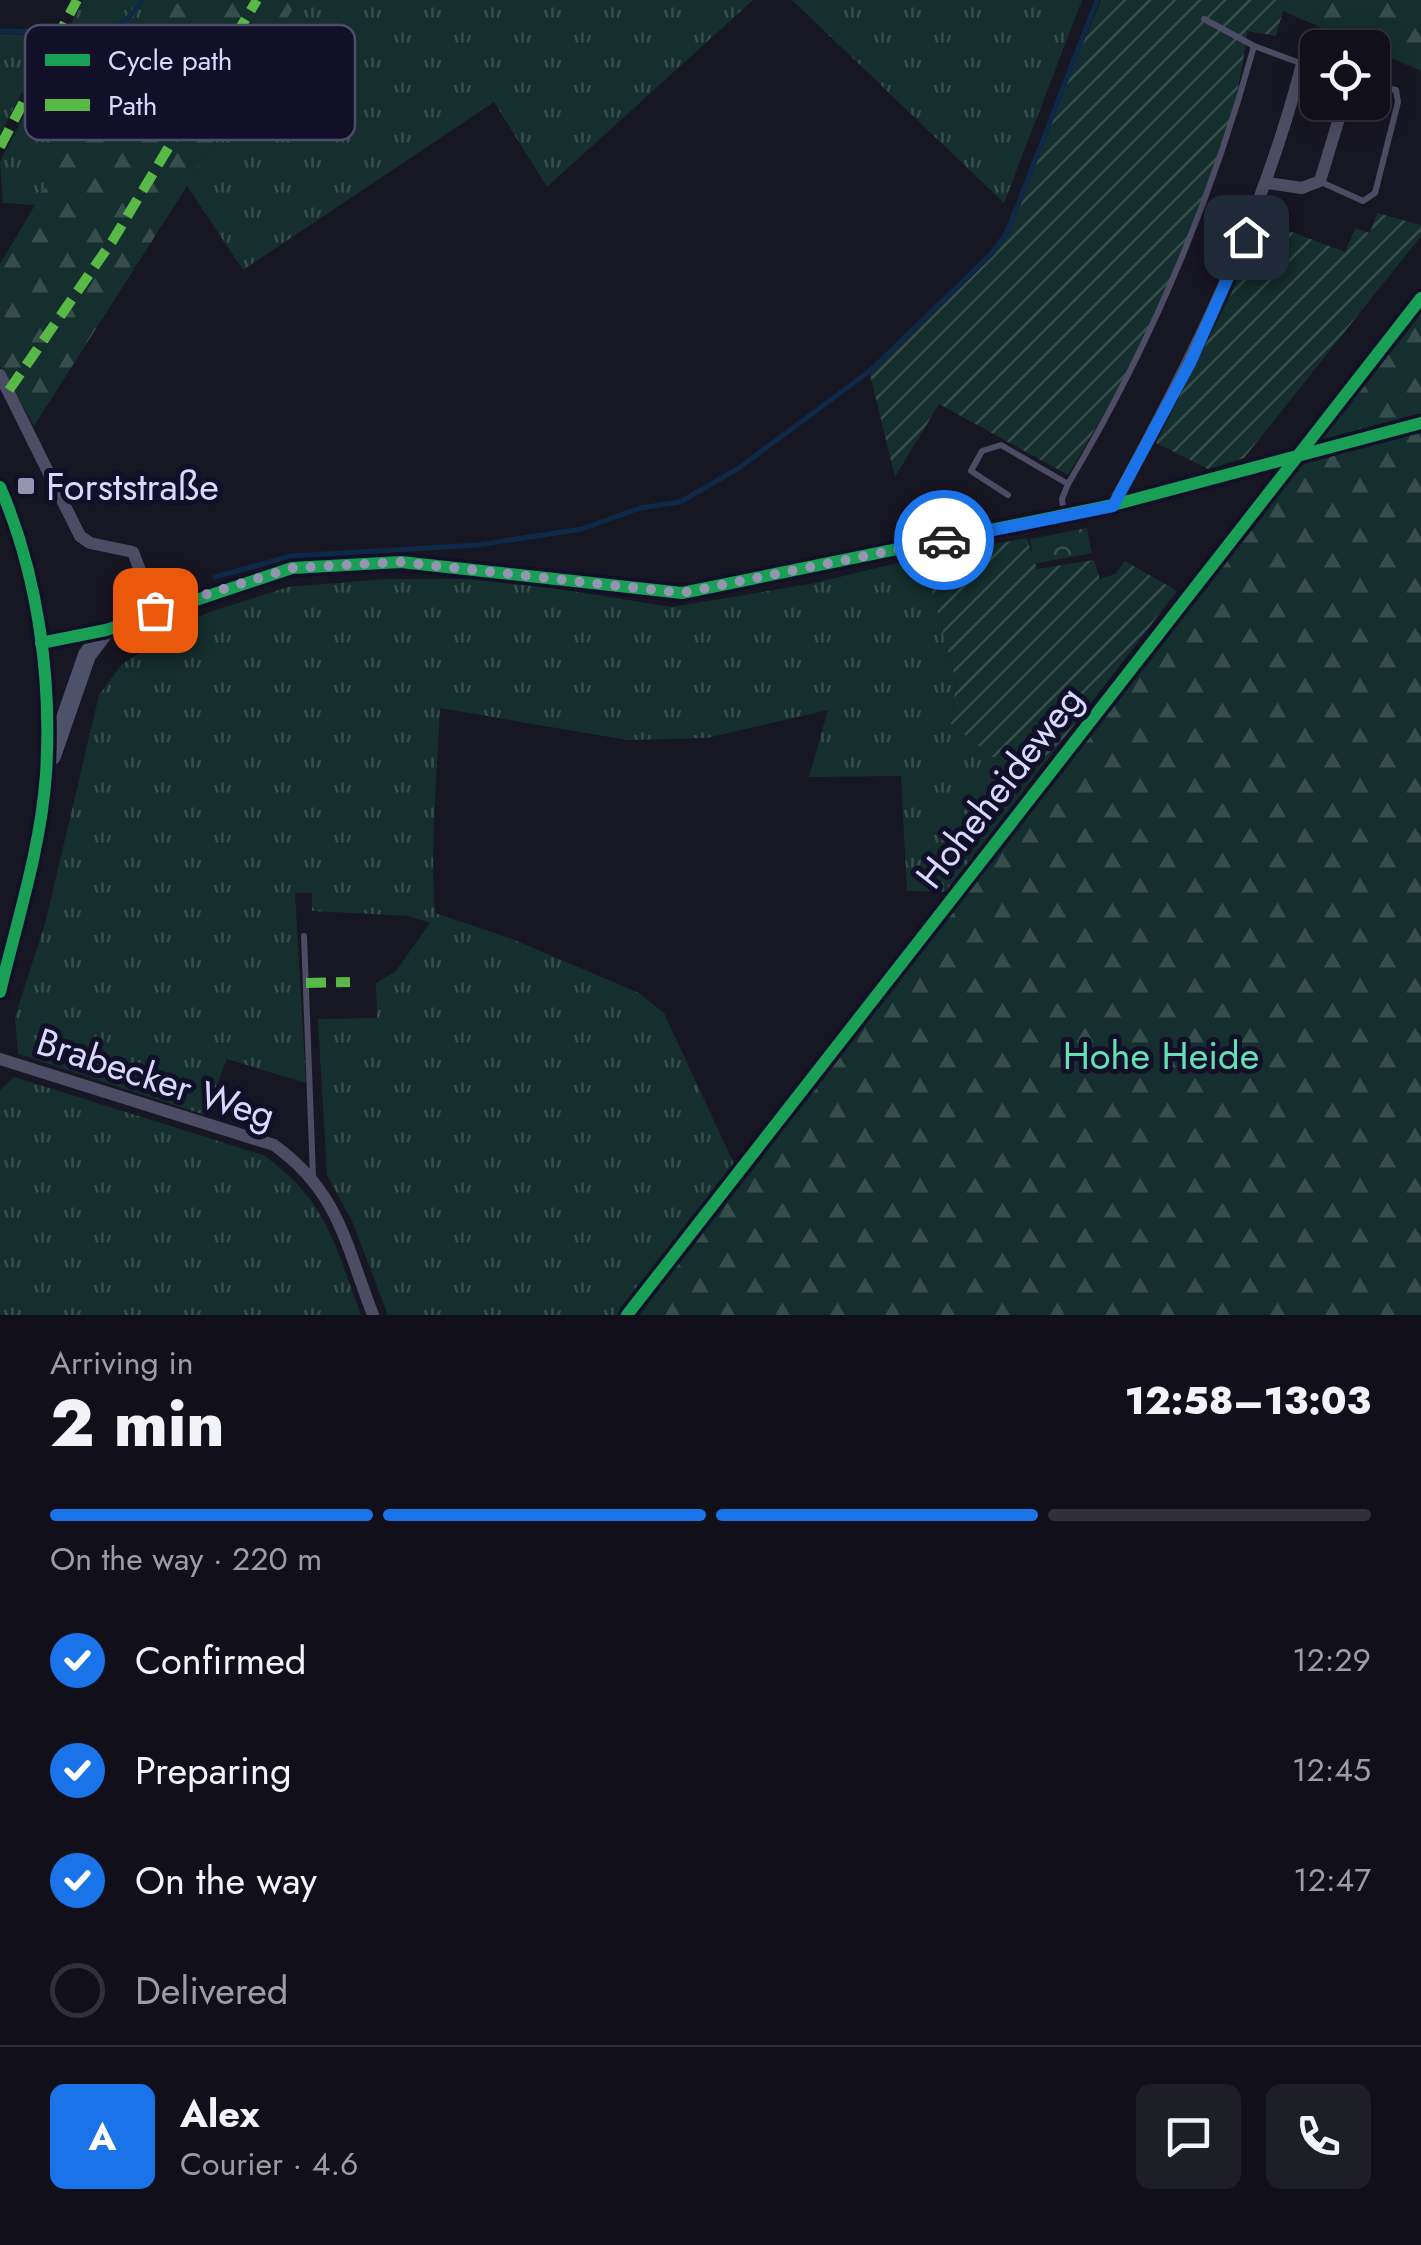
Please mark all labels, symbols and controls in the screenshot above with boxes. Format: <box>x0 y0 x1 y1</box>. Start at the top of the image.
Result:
legend <box>25 25 355 140</box>
map controls <box>1300 30 1390 120</box>
button: locate <box>1300 30 1390 120</box>
text: Cycle path <box>108 40 233 81</box>
text: Path <box>108 85 157 126</box>
pin <box>1204 195 1289 280</box>
icon: home <box>1219 210 1274 265</box>
place label: Forststraße <box>46 459 219 514</box>
marker: Forststraße <box>15 475 37 497</box>
courier <box>894 490 994 590</box>
icon: car <box>917 513 972 568</box>
pin <box>113 568 198 653</box>
icon: bag <box>128 583 183 638</box>
street label: Hoheheideweg <box>902 674 1096 900</box>
street label: Brabecker Weg <box>30 1014 282 1142</box>
park label: Hohe Heide <box>1063 1028 1259 1083</box>
text: Arriving in <box>50 1340 194 1386</box>
text: 12:58–13:03 <box>1125 1373 1371 1428</box>
text: 2 min <box>50 1376 225 1470</box>
text: On the way · 220 m <box>50 1536 322 1582</box>
icon: check <box>50 1633 105 1688</box>
text: Confirmed <box>135 1633 306 1688</box>
text: 12:29 <box>1292 1637 1371 1683</box>
icon: check <box>50 1743 105 1798</box>
text: Preparing <box>135 1743 292 1798</box>
text: 12:45 <box>1292 1747 1371 1793</box>
icon: check <box>50 1853 105 1908</box>
text: On the way <box>135 1853 317 1908</box>
text: 12:47 <box>1293 1857 1371 1903</box>
text: Delivered <box>135 1963 288 2018</box>
button: chat <box>1136 2084 1241 2189</box>
button: phone <box>1266 2084 1371 2189</box>
text: Alex <box>180 2086 260 2141</box>
text: A <box>89 2109 116 2164</box>
text: Courier · 4.6 <box>180 2141 358 2187</box>

